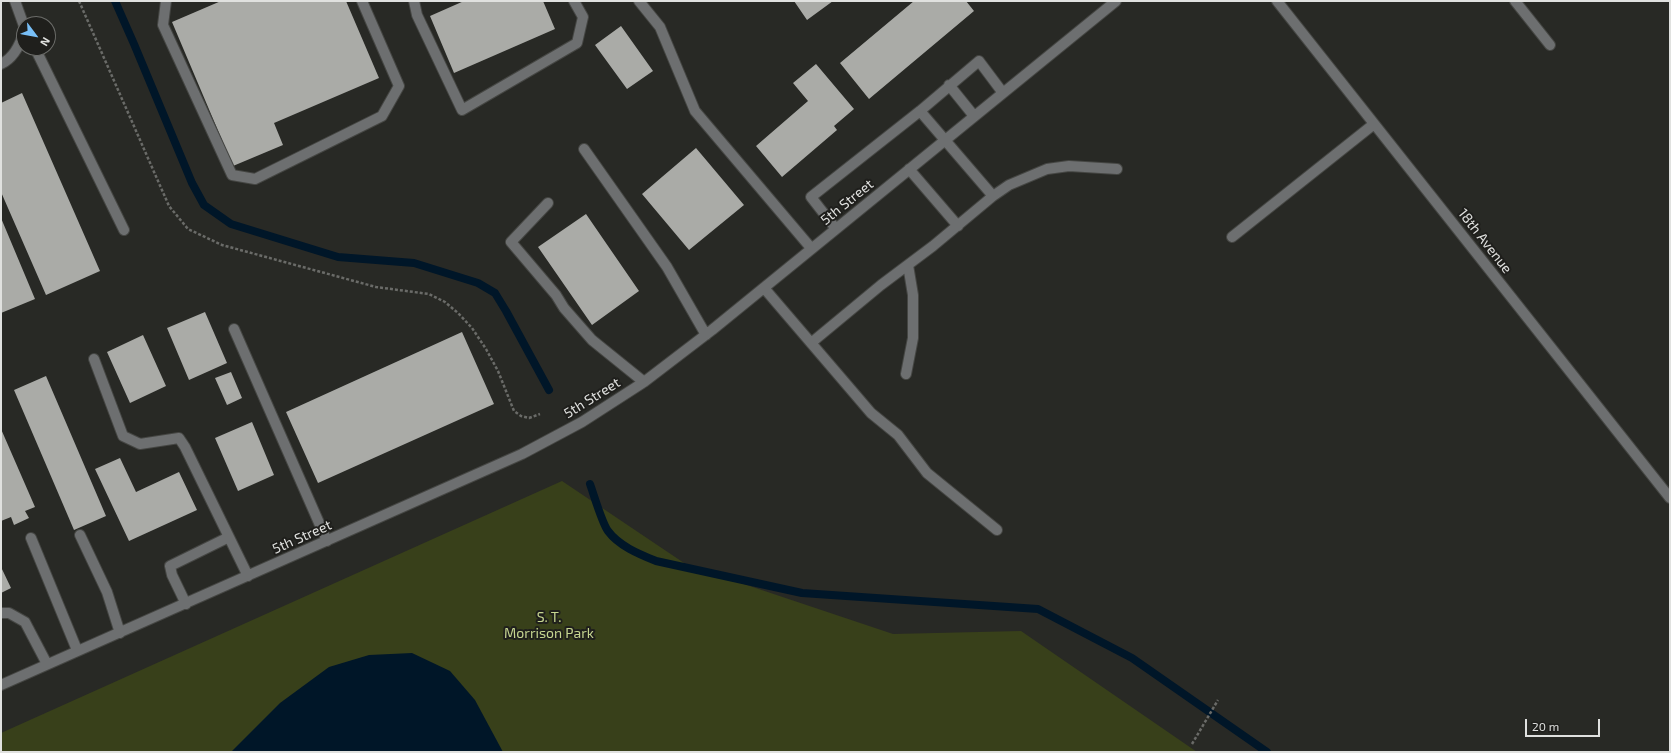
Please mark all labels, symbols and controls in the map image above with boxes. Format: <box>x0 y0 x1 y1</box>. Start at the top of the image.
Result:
north arrow <box>16 16 56 56</box>
text: N <box>38 35 53 49</box>
street label: 5th Street <box>817 176 877 228</box>
street label: 18th Avenue <box>1455 205 1515 277</box>
street label: 5th Street <box>561 374 623 422</box>
street label: 5th Street <box>270 517 334 557</box>
park label: S. T. Morrison Park <box>504 609 594 642</box>
scale bar <box>1527 711 1602 737</box>
text: 20 m <box>1532 719 1559 733</box>

